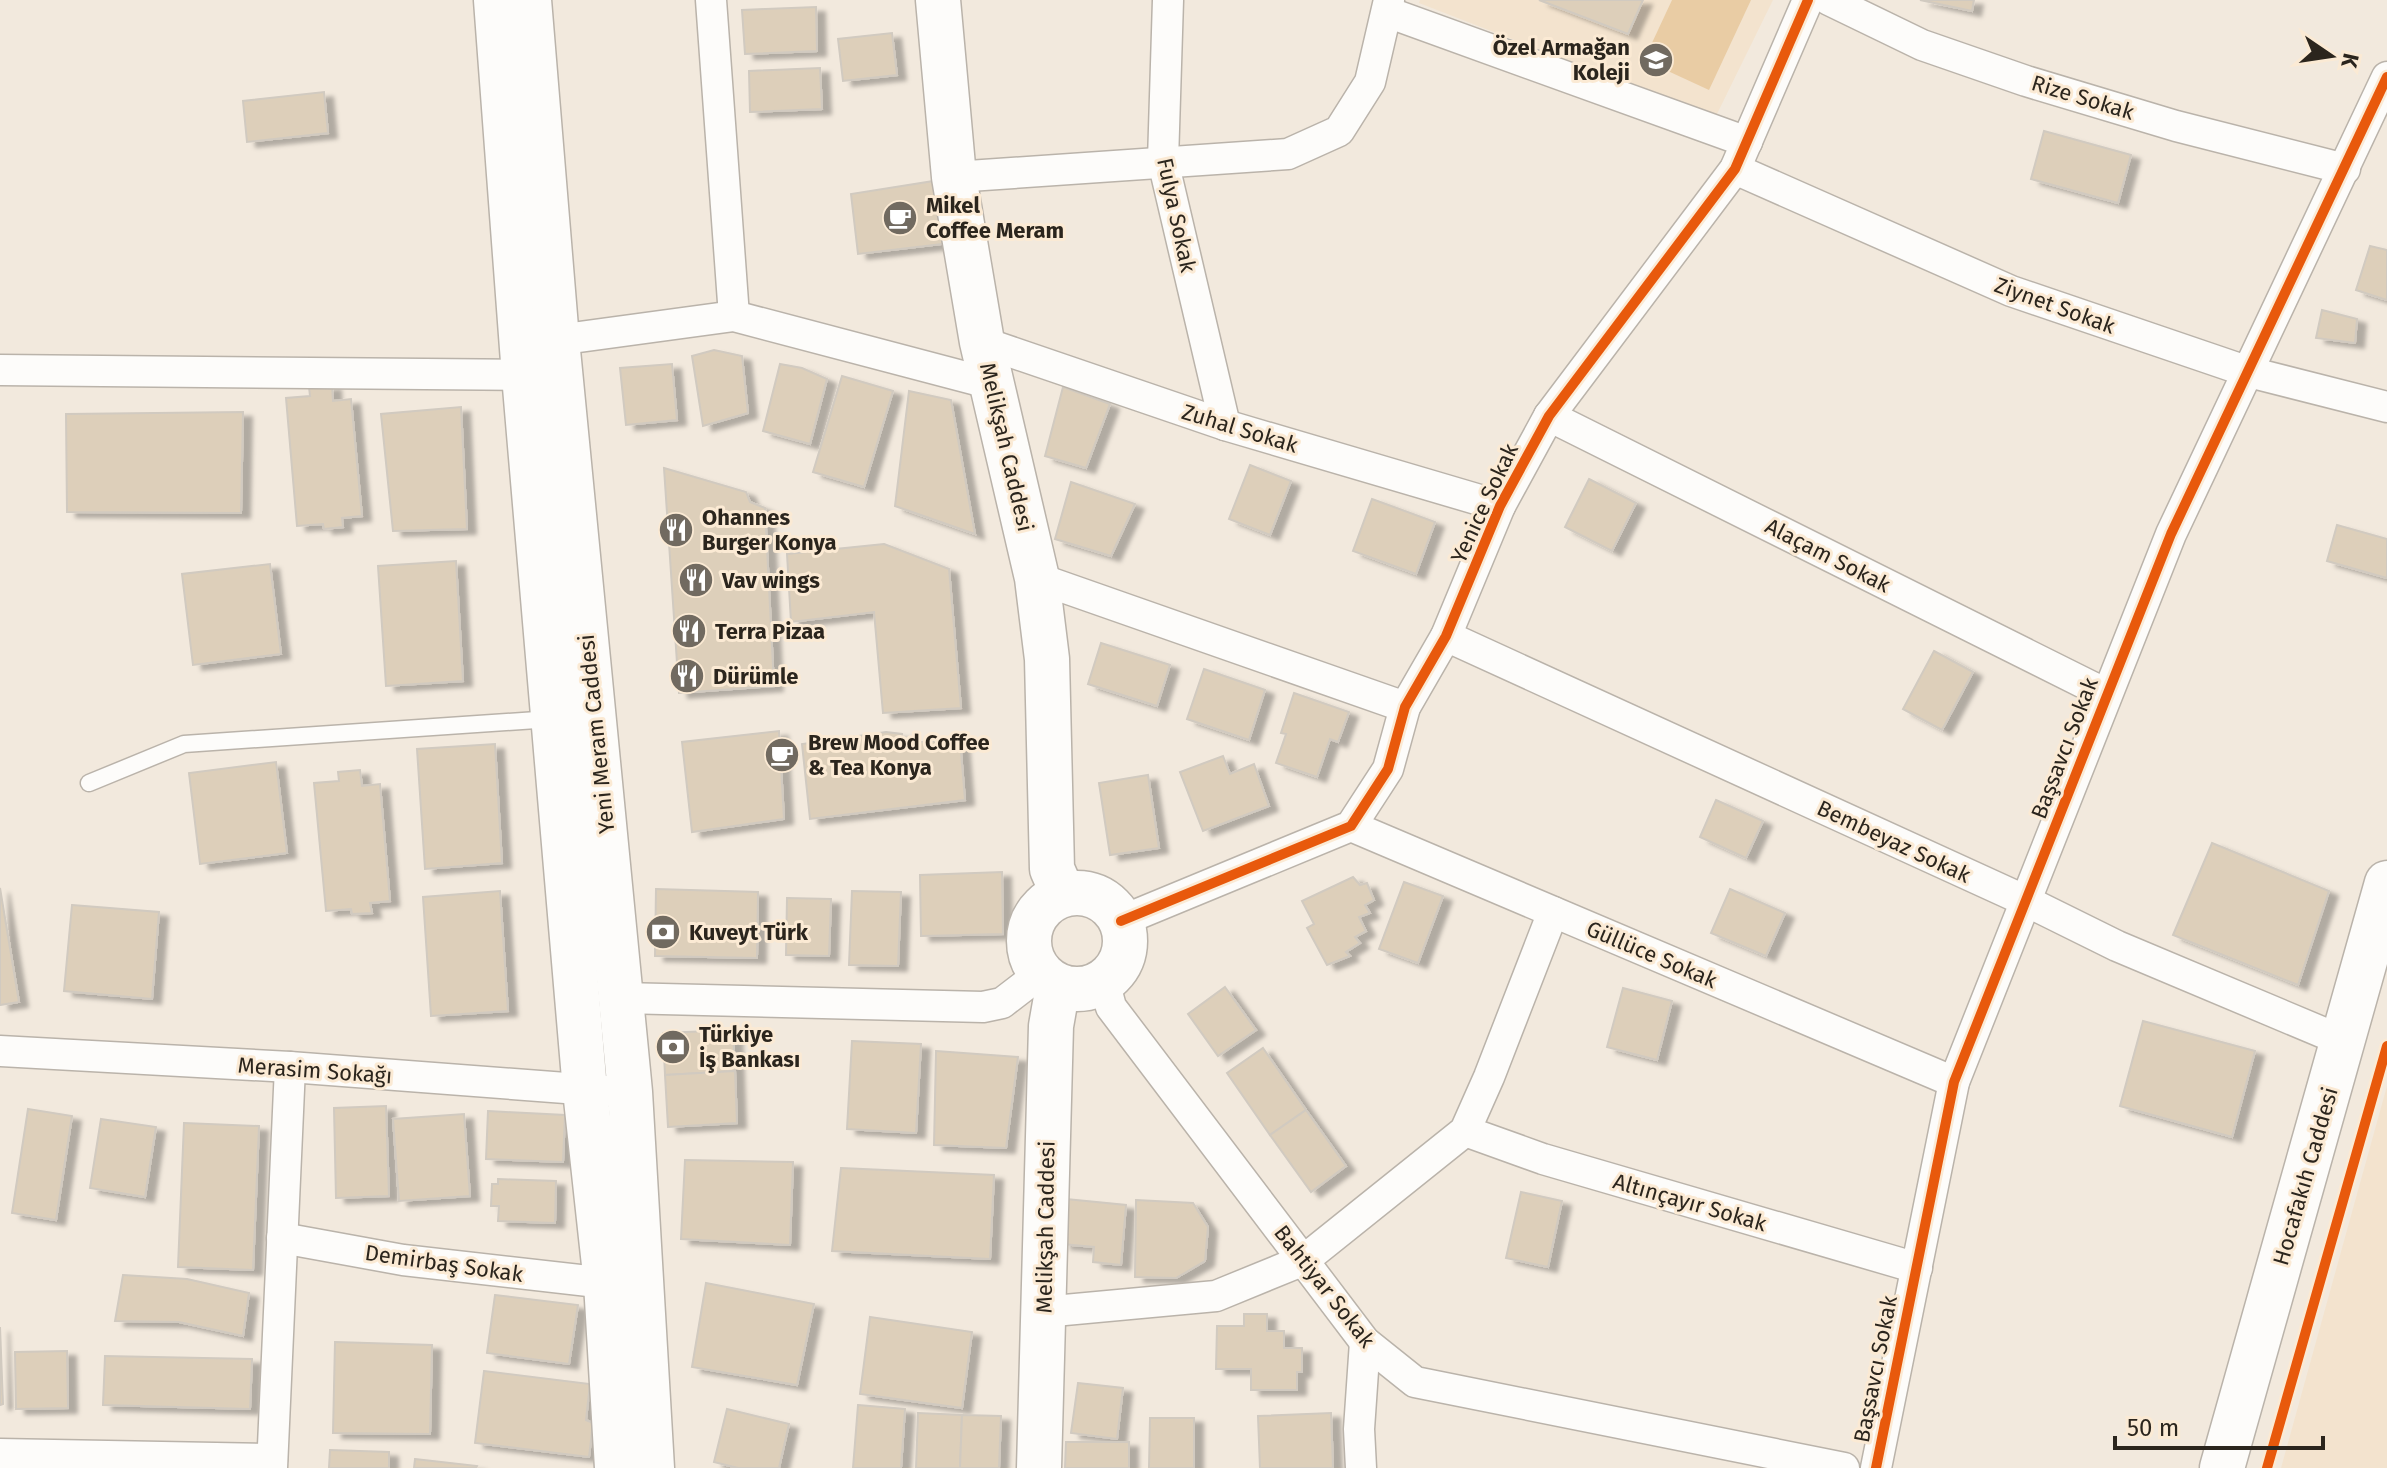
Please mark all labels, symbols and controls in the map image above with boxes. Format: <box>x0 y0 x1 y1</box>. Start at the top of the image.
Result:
north arrow <box>2291 16 2371 96</box>
place label: Özel Armağan Koleji <box>1493 34 1630 86</box>
school or university icon: Özel Armağan Koleji <box>1637 41 1675 79</box>
text: K <box>2335 51 2365 71</box>
street label: Rize Sokak <box>2028 69 2138 126</box>
street label: Fulya Sokak <box>1151 155 1202 276</box>
place label: Mikel Coffee Meram <box>926 192 1064 244</box>
cafe icon: Mikel Coffee Meram <box>881 199 919 237</box>
street label: Ziynet Sokak <box>1991 271 2119 340</box>
street label: Melikşah Caddesi <box>974 360 1039 534</box>
street label: Zuhal Sokak <box>1179 398 1302 459</box>
street label: Yenice Sokak <box>1445 438 1524 567</box>
place label: Ohannes Burger Konya <box>702 504 836 556</box>
restaurant icon: Ohannes Burger Konya <box>657 511 695 549</box>
street label: Alaçam Sokak <box>1761 512 1896 599</box>
restaurant icon: Vav wings <box>677 561 715 599</box>
place label: Vav wings <box>721 567 820 594</box>
restaurant icon: Terra Pizaa <box>670 612 708 650</box>
place label: Terra Pizaa <box>715 618 825 645</box>
street label: Yeni Meram Caddesi <box>573 633 620 835</box>
restaurant icon: Dürümle <box>668 657 706 695</box>
place label: Dürümle <box>713 663 798 690</box>
street label: Başsavcı Sokak <box>2025 673 2104 823</box>
place label: Brew Mood Coffee & Tea Konya <box>808 729 990 781</box>
cafe icon: Brew Mood Coffee & Tea Konya <box>763 736 801 774</box>
street label: Bembeyaz Sokak <box>1813 794 1975 889</box>
bank icon: Kuveyt Türk <box>644 913 682 951</box>
street label: Güllüce Sokak <box>1582 915 1722 994</box>
place label: Kuveyt Türk <box>689 919 809 946</box>
place label: Türkiye İş Bankası <box>699 1021 800 1073</box>
bank icon: Türkiye İş Bankası <box>654 1028 692 1066</box>
street label: Merasim Sokağı <box>237 1052 393 1089</box>
street label: Hocafakıh Caddesi <box>2267 1084 2344 1268</box>
street label: Melikşah Caddesi <box>1030 1141 1061 1313</box>
street label: Altınçayır Sokak <box>1610 1168 1770 1237</box>
street label: Bahtiyar Sokak <box>1268 1220 1381 1354</box>
street label: Demirbaş Sokak <box>363 1239 525 1288</box>
street label: Başsavcı Sokak <box>1848 1293 1903 1445</box>
scale bar <box>2115 1400 2323 1450</box>
text: 50 m <box>2127 1414 2179 1442</box>

